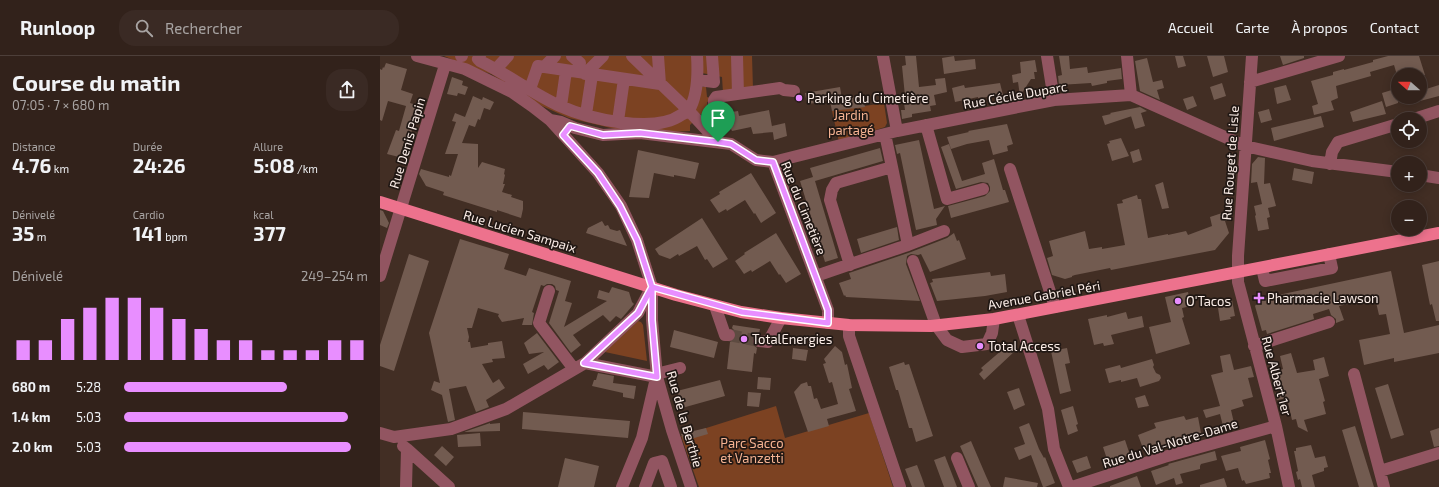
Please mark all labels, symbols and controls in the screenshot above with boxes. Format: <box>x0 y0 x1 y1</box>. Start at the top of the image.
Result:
search box <box>119 10 399 46</box>
text: Runloop <box>20 16 95 39</box>
icon: search <box>133 17 155 39</box>
text: Rechercher <box>165 19 242 37</box>
text: Accueil <box>1168 19 1213 36</box>
text: Carte <box>1235 19 1270 36</box>
text: À propos <box>1292 19 1348 36</box>
text: Contact <box>1370 19 1419 36</box>
north arrow <box>1391 68 1427 104</box>
map controls <box>1391 68 1427 236</box>
text: Course du matin <box>12 69 180 95</box>
button: share <box>326 69 368 111</box>
street label: Rue Cécile Duparc <box>962 78 1068 112</box>
place label: Parking du Cimetière <box>807 90 928 106</box>
marker: Parking du Cimetière <box>794 93 804 103</box>
street label: Rue Denis Papin <box>386 96 428 190</box>
text: 07:05 · 7 × 680 m <box>12 97 109 113</box>
pin <box>701 101 735 142</box>
street label: Rue Rouget de Lisle <box>1218 105 1242 221</box>
icon: arrive <box>707 107 729 129</box>
park label: Jardin partagé <box>828 107 874 138</box>
button: locate <box>1391 112 1427 148</box>
text: Distance <box>12 140 55 153</box>
text: Durée <box>133 140 162 153</box>
text: Allure <box>253 140 283 153</box>
text: 4.76 <box>12 153 51 177</box>
text: 24:26 <box>133 153 186 177</box>
text: 5:08 <box>253 153 295 177</box>
button: + <box>1391 156 1427 192</box>
street label: Rue du Cimetière <box>778 159 830 257</box>
text: km <box>51 162 69 175</box>
text: /km <box>295 162 318 175</box>
button: − <box>1391 200 1427 236</box>
street label: Rue Lucien Sampaix <box>462 206 578 256</box>
text: Dénivelé <box>12 208 55 221</box>
text: Cardio <box>133 208 165 221</box>
text: kcal <box>253 208 273 221</box>
text: 35 <box>12 221 34 245</box>
text: 141 <box>133 221 163 245</box>
text: 377 <box>253 221 286 245</box>
text: m <box>34 230 46 243</box>
text: bpm <box>163 230 187 243</box>
text: Dénivelé <box>12 268 63 284</box>
text: 249–254 m <box>301 268 368 284</box>
street label: Avenue Gabriel Péri <box>986 277 1102 313</box>
place label: Pharmacie Lawson <box>1267 290 1379 306</box>
place label: O'Tacos <box>1186 293 1231 309</box>
marker: Pharmacie Lawson <box>1254 293 1264 303</box>
marker: O'Tacos <box>1173 296 1183 306</box>
place label: TotalEnergies <box>752 331 832 347</box>
marker: TotalEnergies <box>739 334 749 344</box>
street label: Rue Albert 1er <box>1259 334 1295 418</box>
place label: Total Access <box>988 338 1060 354</box>
marker: Total Access <box>975 341 985 351</box>
street label: Rue de la Berthie <box>664 369 706 469</box>
text: 680 m <box>12 379 50 395</box>
text: 5:28 <box>76 379 101 395</box>
text: 1.4 km <box>12 409 51 425</box>
text: 5:03 <box>76 409 101 425</box>
street label: Rue du Val-Notre-Dame <box>1101 415 1239 471</box>
park label: Parc Sacco et Vanzetti <box>720 435 784 466</box>
text: 2.0 km <box>12 439 52 455</box>
text: 5:03 <box>76 439 101 455</box>

